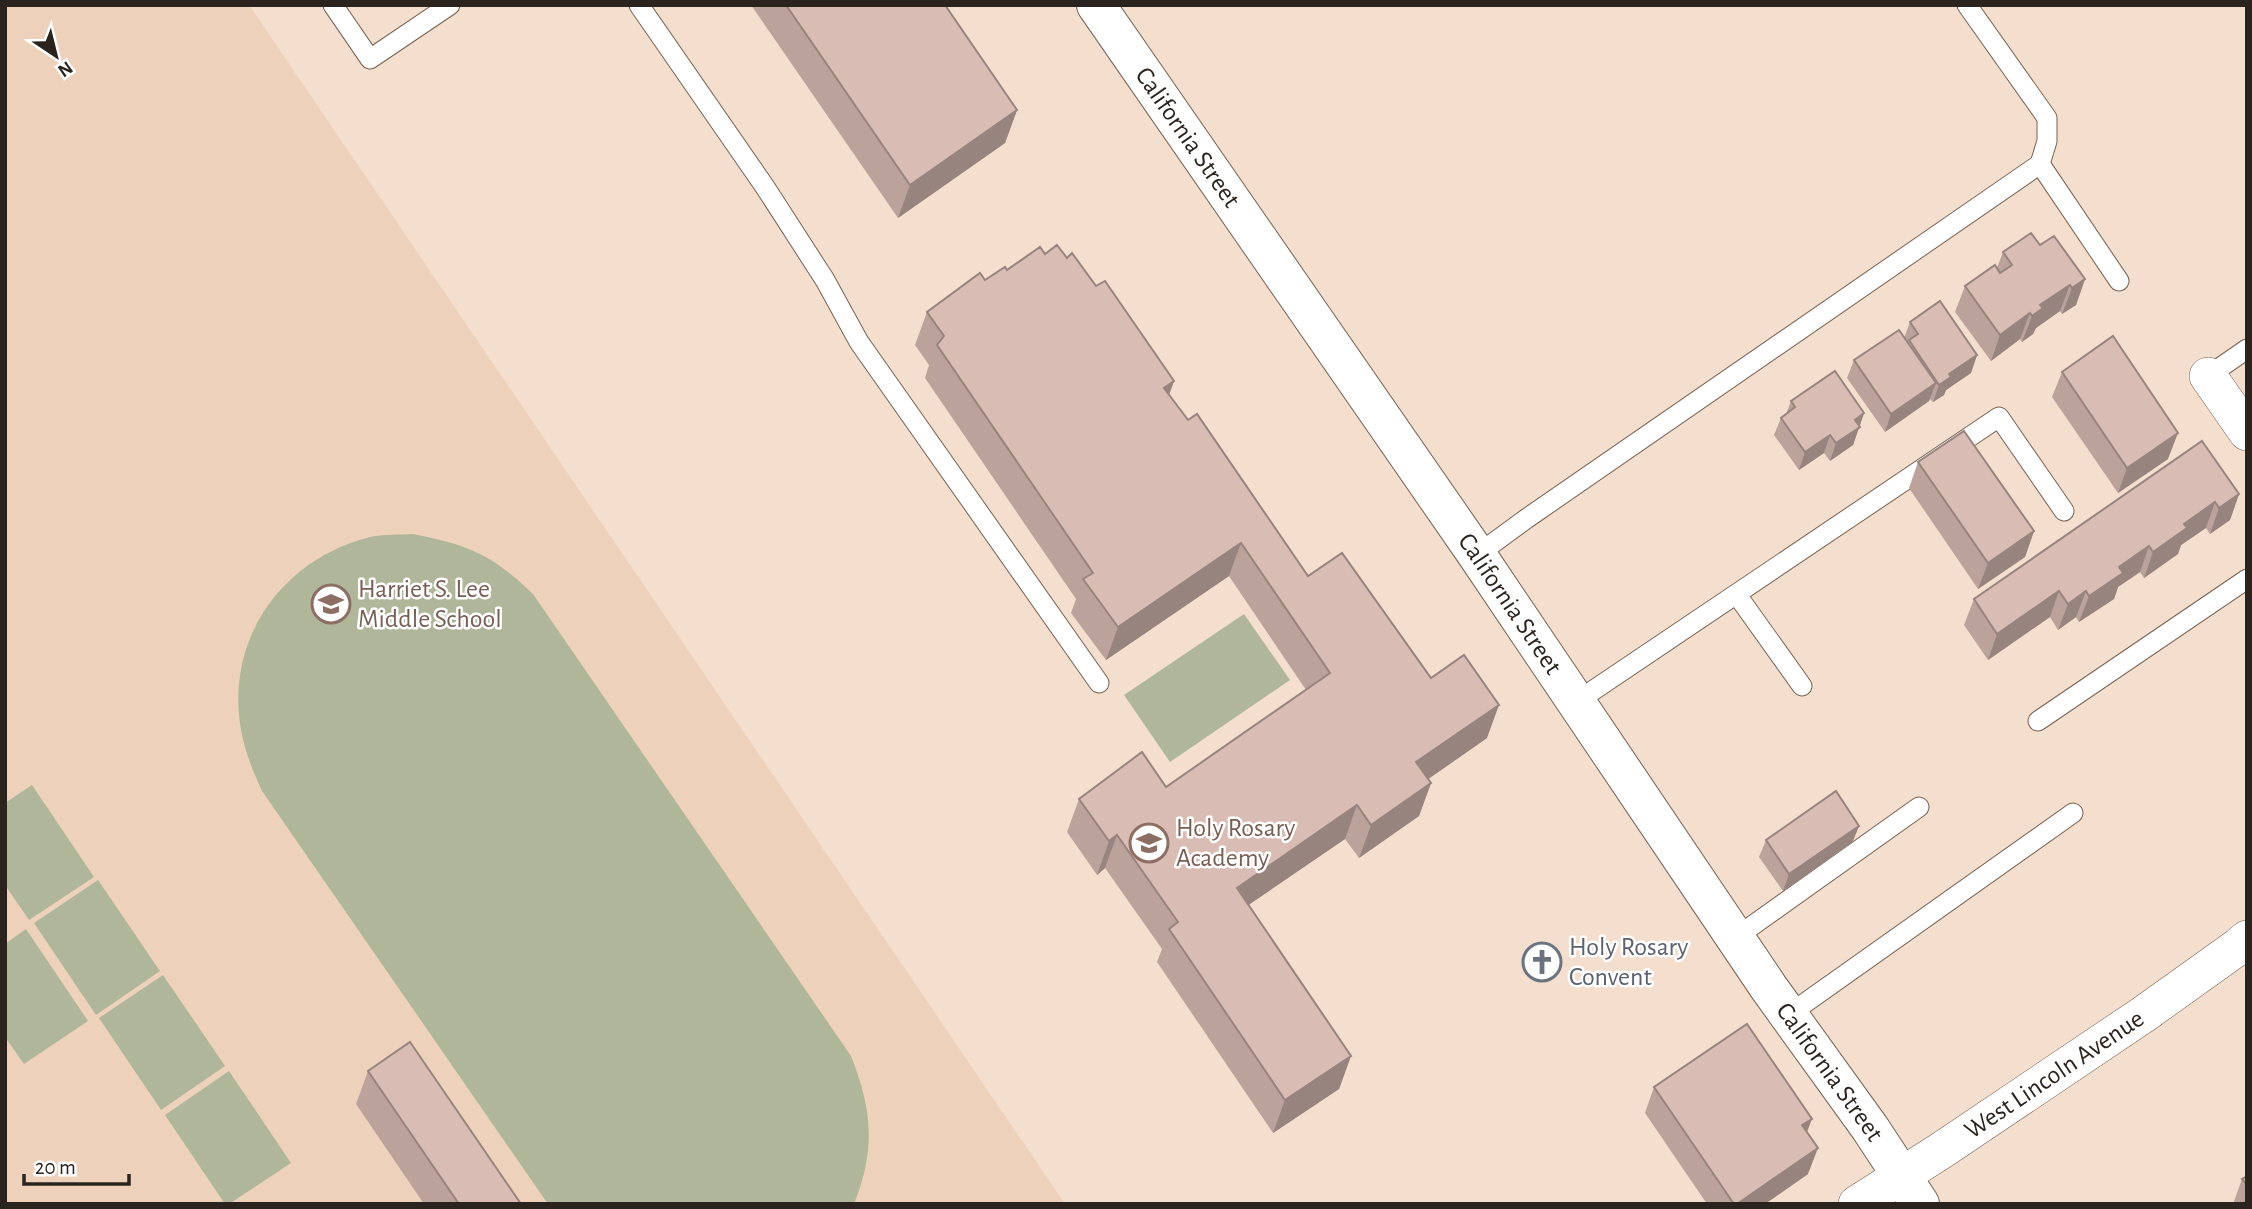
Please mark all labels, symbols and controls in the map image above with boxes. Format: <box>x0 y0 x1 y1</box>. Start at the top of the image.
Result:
north arrow <box>21 21 91 91</box>
text: N <box>54 57 76 80</box>
street label: California Street <box>1130 63 1245 212</box>
street label: California Street <box>1453 529 1567 679</box>
place label: Harriet S. Lee Middle School <box>358 576 502 632</box>
school or university icon: Harriet S. Lee Middle School <box>310 583 352 625</box>
place label: Holy Rosary Academy <box>1176 815 1295 871</box>
school or university icon: Holy Rosary Academy <box>1128 822 1170 864</box>
place label: Holy Rosary Convent <box>1569 934 1688 990</box>
church icon: Holy Rosary Convent <box>1521 941 1563 983</box>
street label: California Street <box>1771 998 1888 1146</box>
street label: West Lincoln Avenue <box>1960 1005 2148 1144</box>
scale bar <box>24 1142 130 1186</box>
text: 20 m <box>35 1157 76 1178</box>

